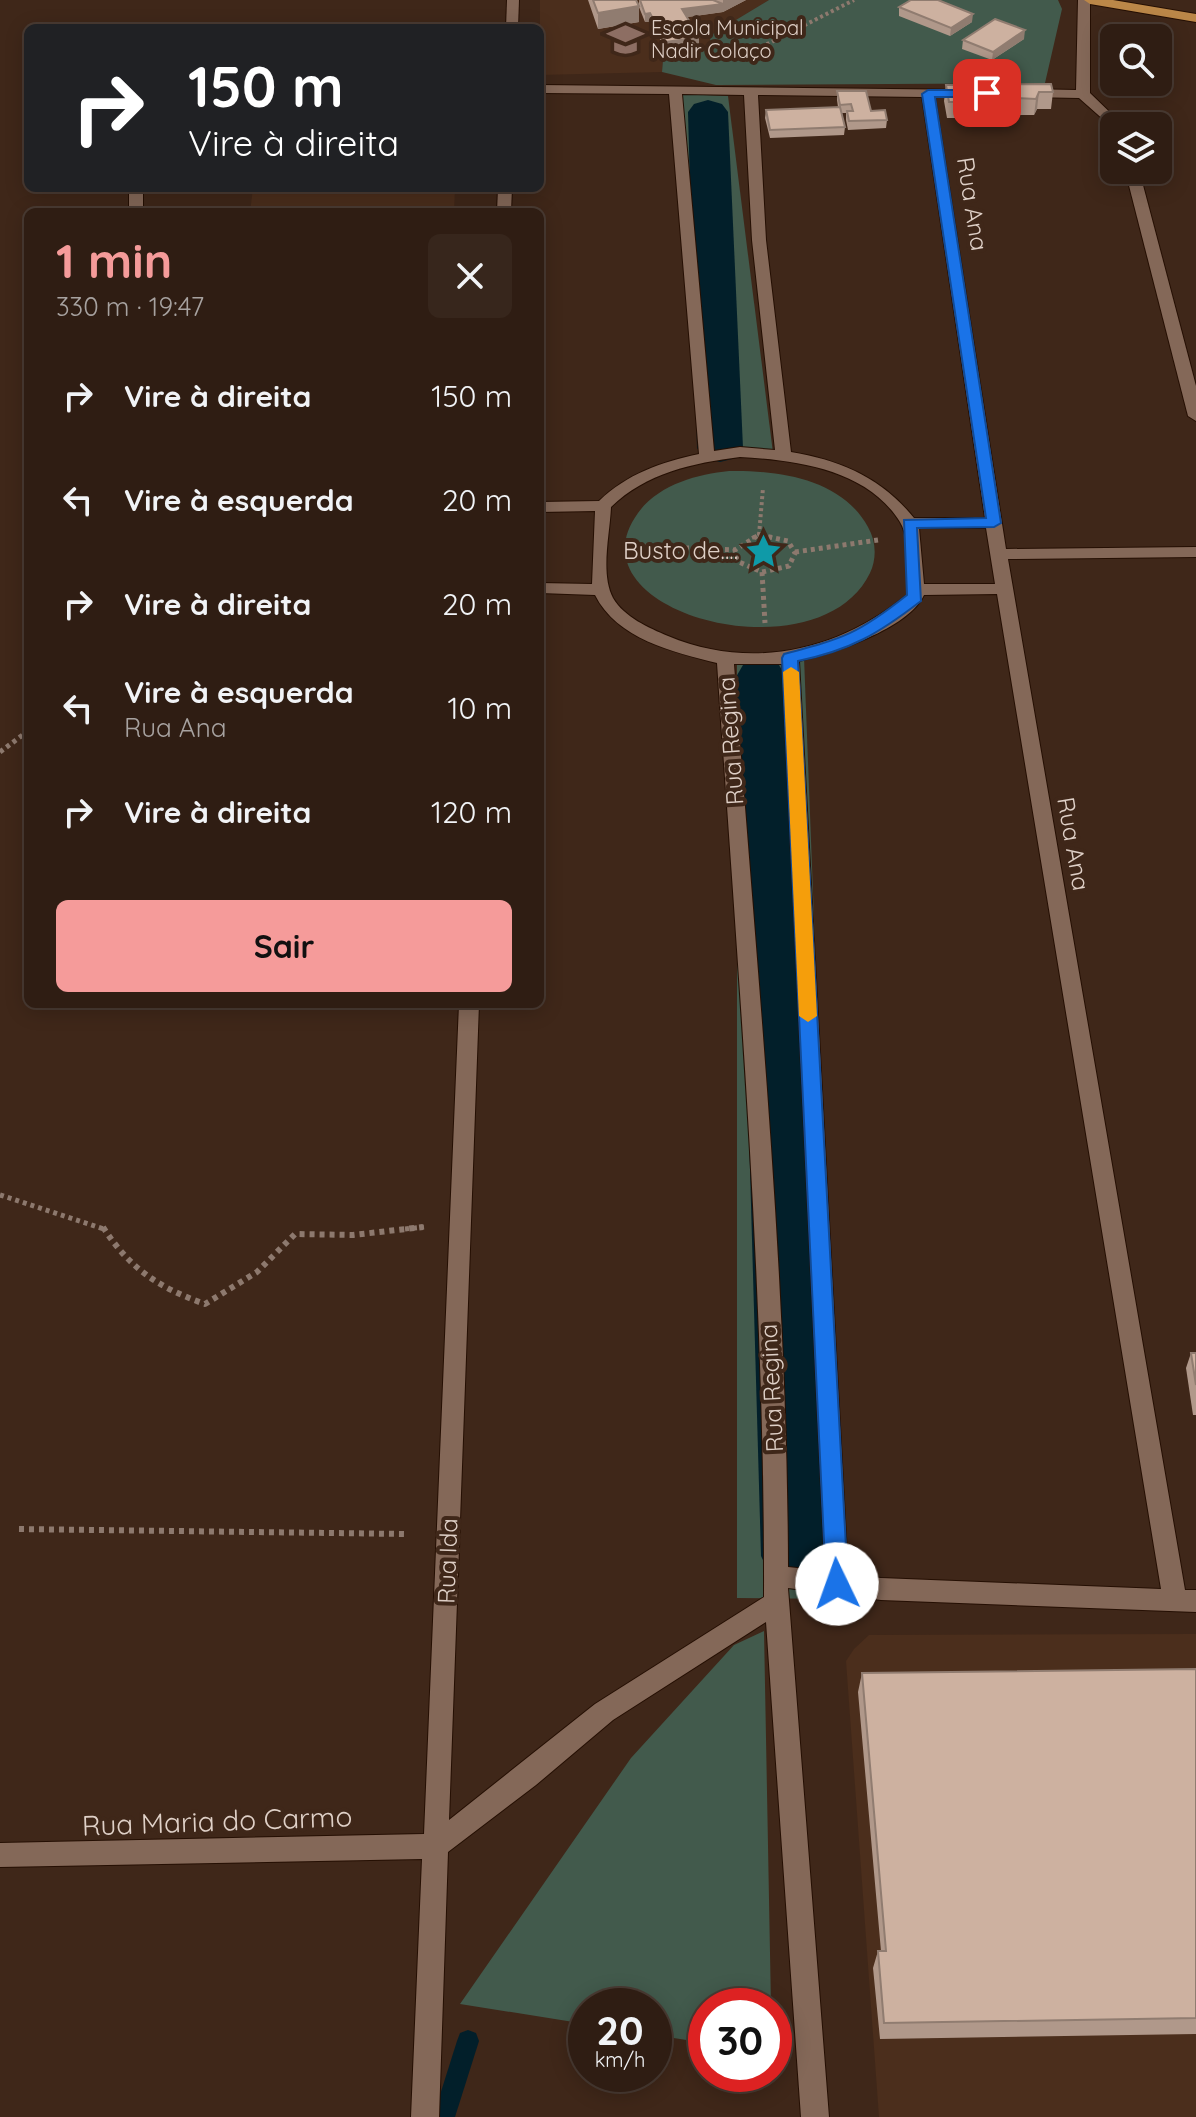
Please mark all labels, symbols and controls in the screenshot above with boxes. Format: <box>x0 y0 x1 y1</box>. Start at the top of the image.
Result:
place label: Escola Municipal Nadir Colaço <box>651 15 804 63</box>
school or university icon: Escola Municipal Nadir Colaço <box>606 21 644 59</box>
map controls <box>1100 24 1172 184</box>
button: search <box>1100 24 1172 96</box>
text: 150 m <box>188 51 344 121</box>
icon: right <box>56 56 160 160</box>
pin <box>953 59 1021 127</box>
icon: arrive <box>965 71 1009 115</box>
button: layers <box>1100 112 1172 184</box>
text: Vire à direita <box>188 120 399 165</box>
street label: Rua Ana <box>951 155 995 253</box>
text: 1 min <box>56 230 172 290</box>
button: close <box>428 234 512 318</box>
text: 330 m · 19:47 <box>56 290 204 323</box>
icon: right <box>56 374 100 418</box>
text: Vire à direita <box>124 377 311 415</box>
text: 150 m <box>431 377 512 415</box>
icon: left <box>56 478 100 522</box>
text: Vire à esquerda <box>124 481 353 519</box>
text: 20 m <box>442 481 512 519</box>
place icon: Busto de.... <box>745 532 783 570</box>
place label: Busto de.... <box>623 535 738 565</box>
icon: right <box>56 582 100 626</box>
text: Vire à direita <box>124 585 311 623</box>
text: 20 m <box>442 585 512 623</box>
text: Vire à esquerda <box>124 673 353 711</box>
street label: Rua Regina <box>711 676 749 806</box>
icon: left <box>56 686 100 730</box>
text: 10 m <box>448 689 512 727</box>
text: Rua Ana <box>124 711 226 744</box>
icon: right <box>56 790 100 834</box>
text: Vire à direita <box>124 793 311 831</box>
text: 120 m <box>431 793 512 831</box>
street label: Rua Ana <box>1051 795 1097 893</box>
button: Sair <box>56 900 512 992</box>
street label: Rua Regina <box>753 1323 789 1453</box>
street label: Rua Ida <box>431 1518 463 1604</box>
position arrow <box>795 1542 879 1626</box>
street label: Rua Maria do Carmo <box>81 1798 353 1843</box>
speed limit sign: 30 <box>688 1988 792 2092</box>
text: 20 <box>596 2005 644 2055</box>
text: km/h <box>595 2047 645 2072</box>

